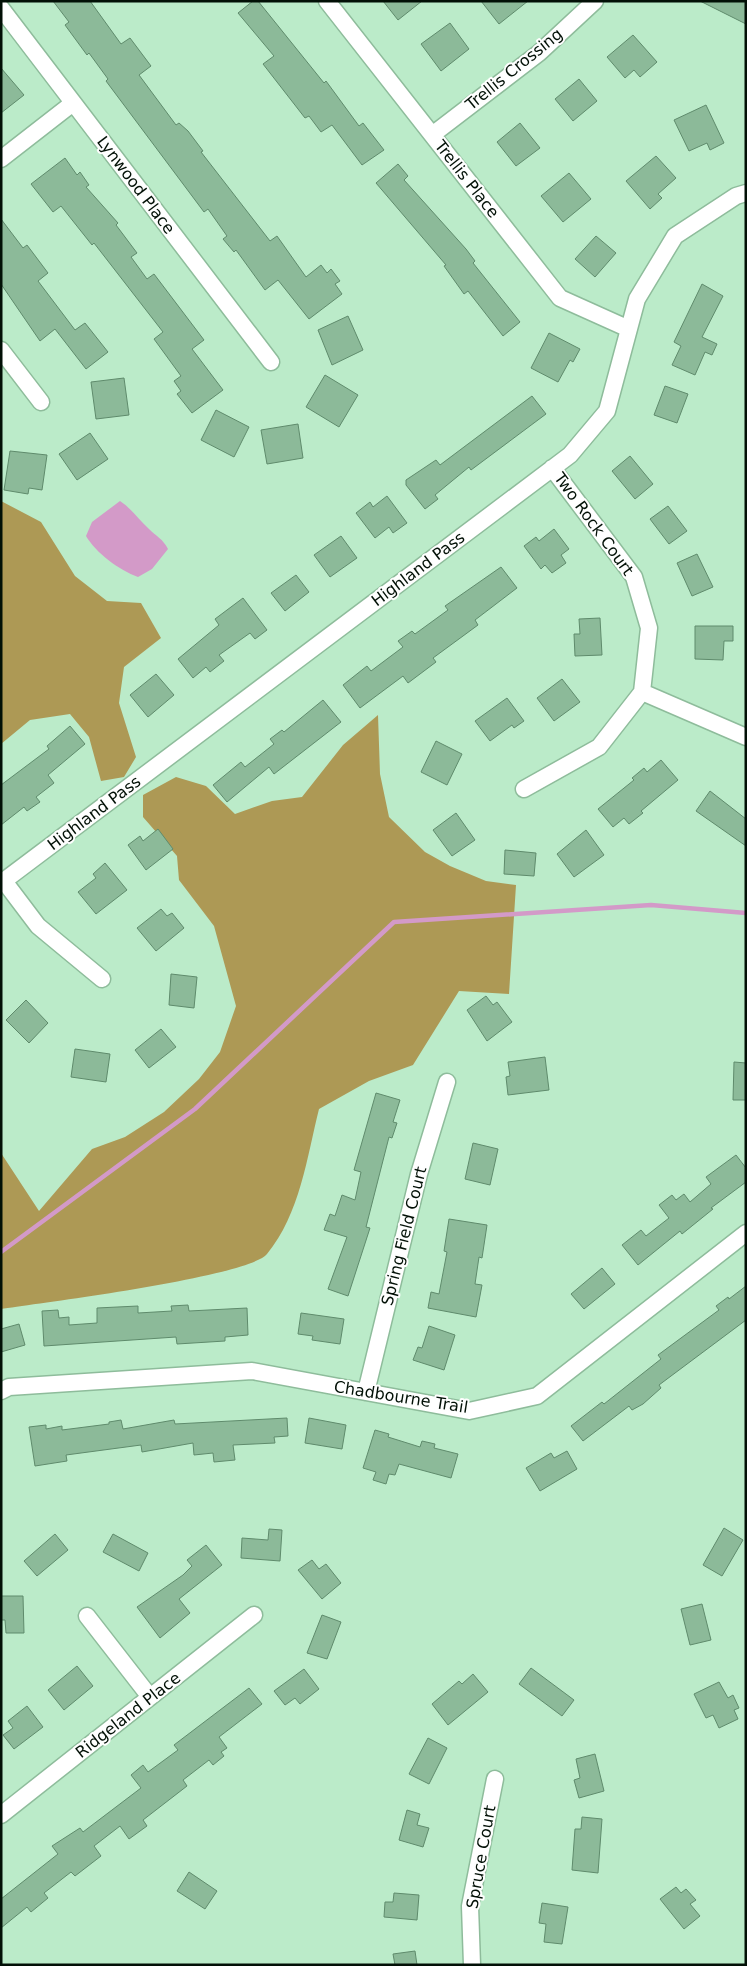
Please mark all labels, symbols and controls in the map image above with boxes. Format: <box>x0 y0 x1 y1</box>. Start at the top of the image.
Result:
street label: Trellis Crossing <box>461 24 566 114</box>
street label: Lynwood Place <box>93 132 179 238</box>
street label: Trellis Place <box>430 136 503 221</box>
street label: Two Rock Court <box>550 468 638 579</box>
street label: Highland Pass <box>368 528 468 610</box>
street label: Highland Pass <box>44 772 144 854</box>
street label: Spring Field Court <box>378 1164 430 1308</box>
street label: Chadbourne Trail <box>333 1377 469 1417</box>
street label: Ridgeland Place <box>72 1668 184 1762</box>
street label: Spruce Court <box>463 1804 499 1910</box>

